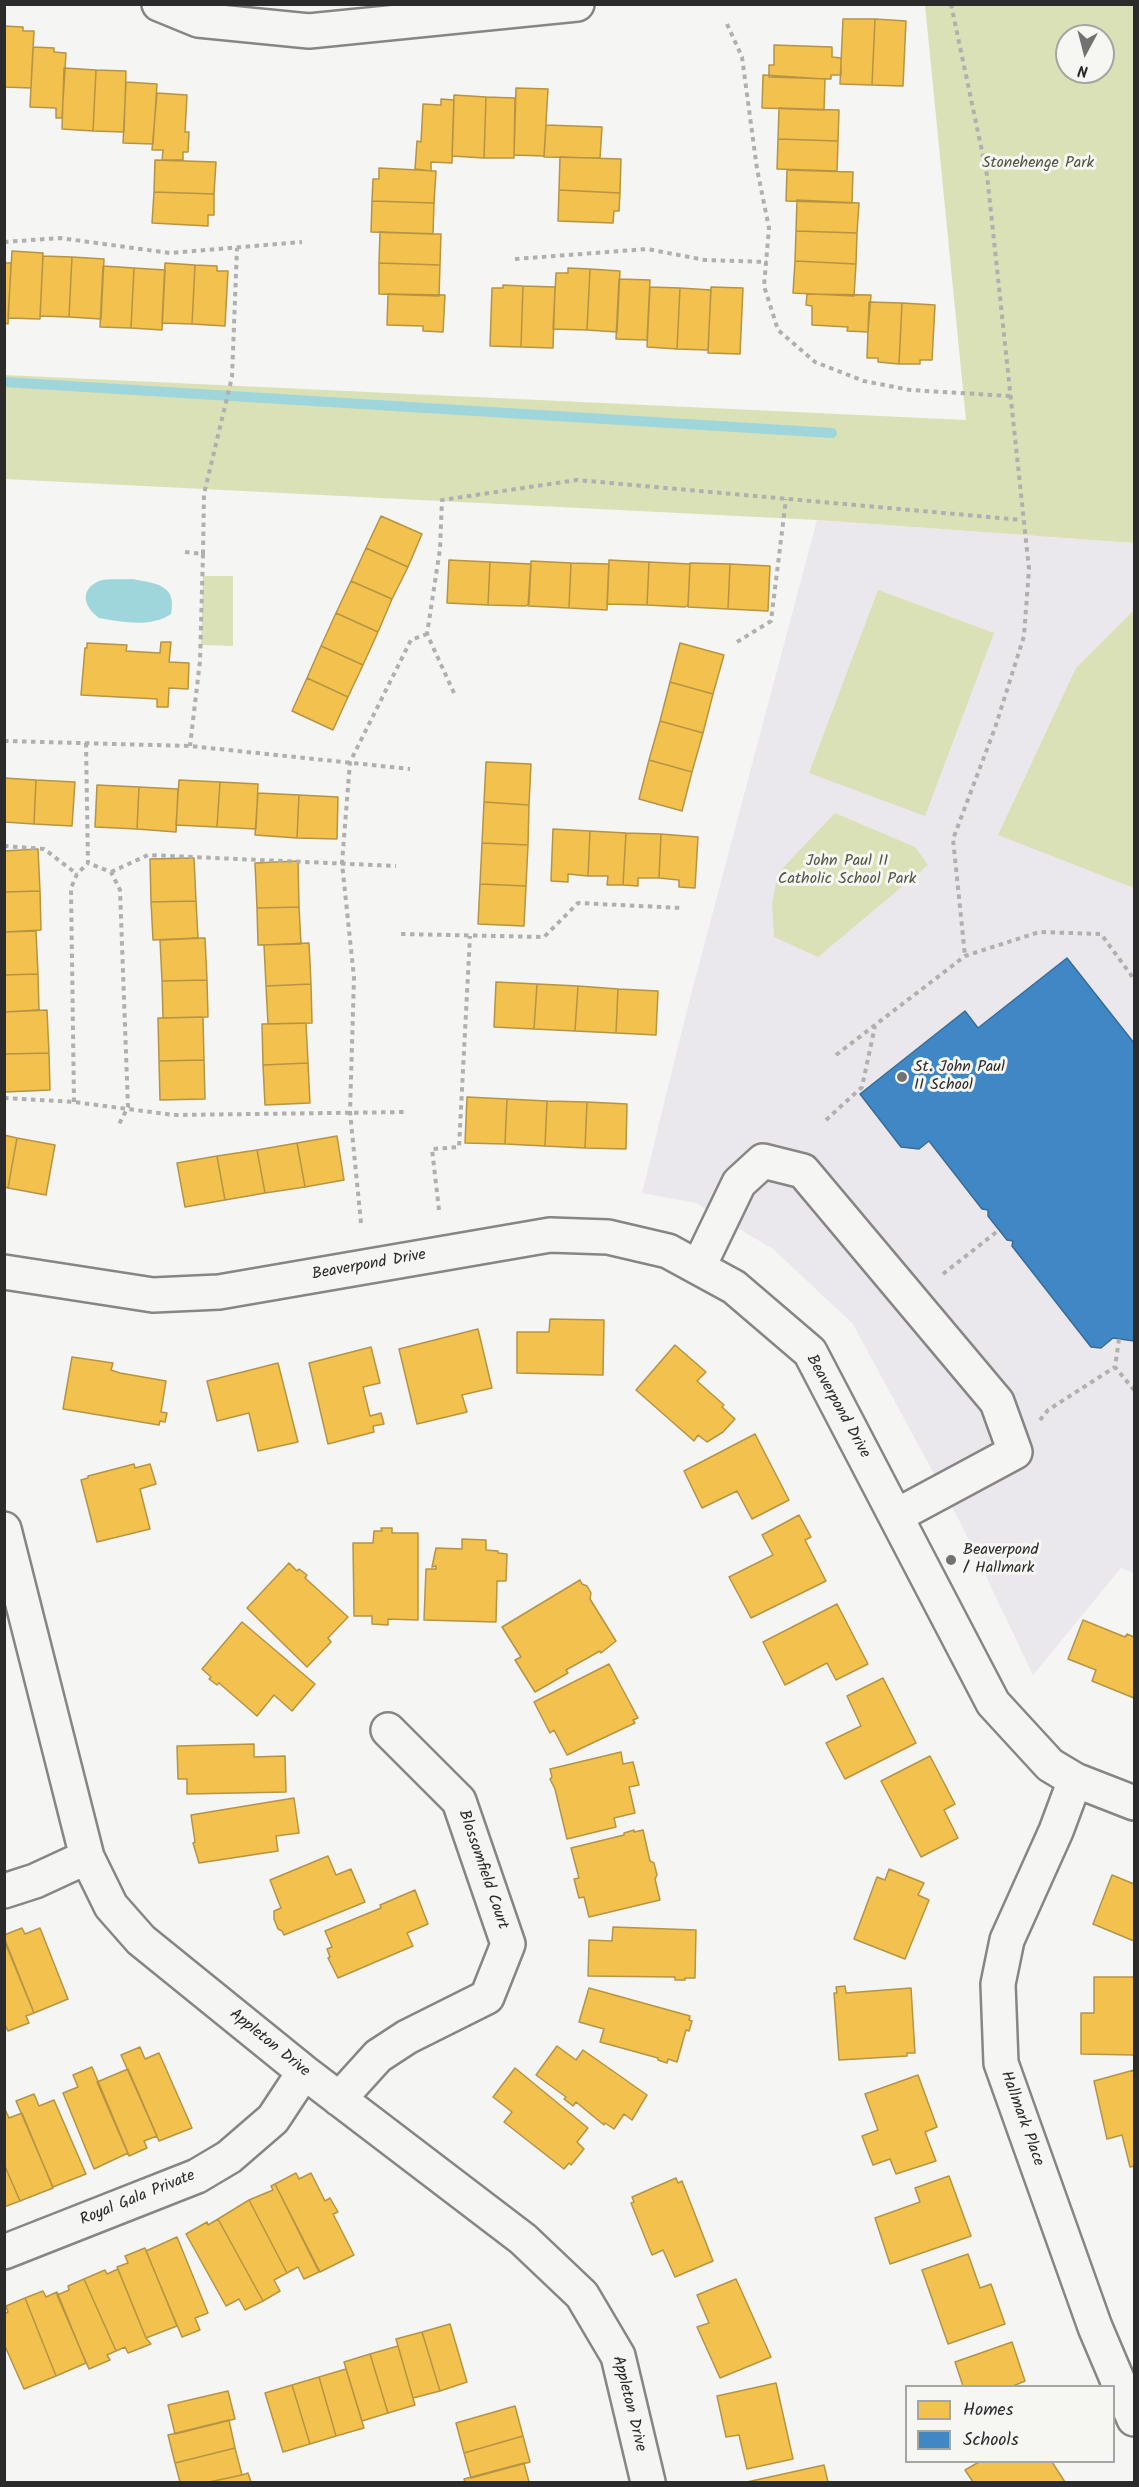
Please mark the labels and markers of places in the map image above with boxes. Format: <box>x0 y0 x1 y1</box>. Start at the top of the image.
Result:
place label: St. John Paul II School <box>914 1058 1005 1096</box>
marker: St. John Paul II School <box>895 1070 909 1084</box>
place label: Beaverpond / Hallmark <box>963 1541 1039 1579</box>
marker: Beaverpond / Hallmark <box>944 1553 958 1567</box>

